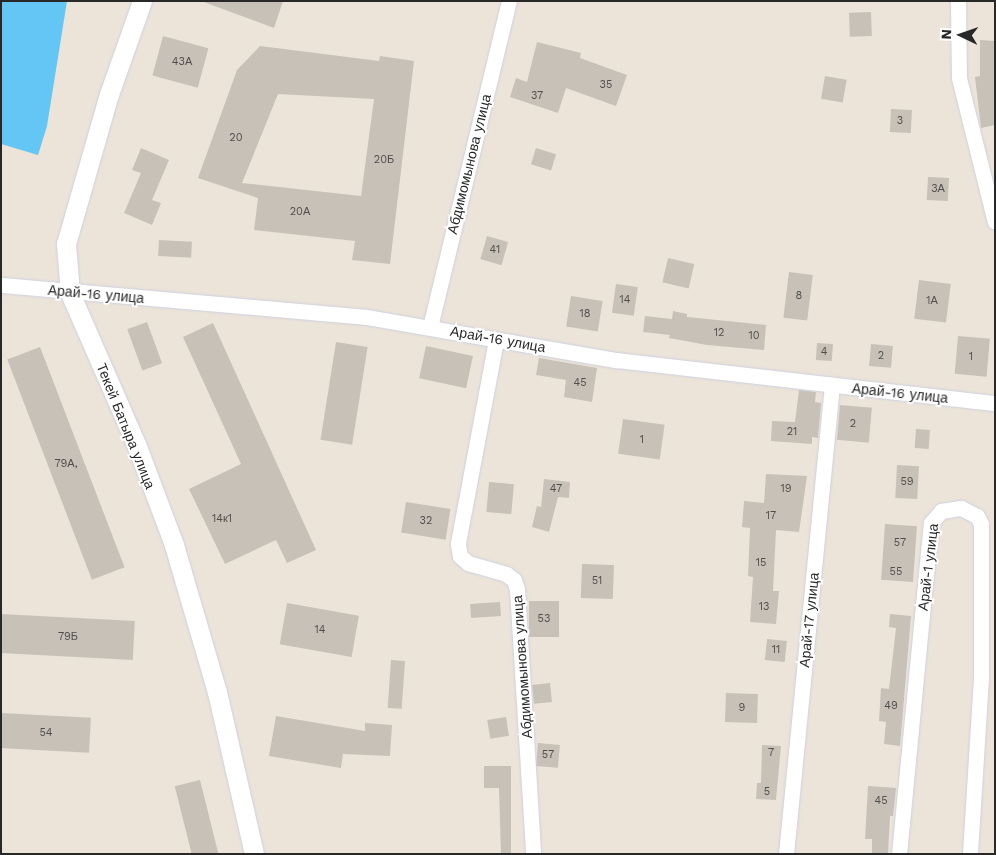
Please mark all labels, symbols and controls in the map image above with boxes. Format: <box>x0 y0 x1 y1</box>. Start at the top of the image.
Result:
north arrow <box>936 10 986 60</box>
text: N <box>938 29 954 40</box>
house number: 43А <box>172 55 192 69</box>
house number: 35 <box>600 78 612 92</box>
house number: 37 <box>531 89 543 103</box>
street label: Абдимомынова улица <box>443 92 495 236</box>
house number: 3 <box>897 114 903 128</box>
house number: 20 <box>229 131 243 145</box>
house number: 20Б <box>374 153 394 167</box>
house number: 3А <box>931 182 945 196</box>
house number: 20А <box>290 205 310 219</box>
house number: 41 <box>490 243 500 257</box>
street label: Арай-16 улица <box>47 281 145 307</box>
house number: 8 <box>796 289 802 303</box>
house number: 14 <box>619 293 631 307</box>
house number: 1А <box>926 294 938 308</box>
house number: 18 <box>579 307 591 321</box>
street label: Арай-16 улица <box>449 322 547 356</box>
house number: 12 <box>714 326 724 340</box>
house number: 10 <box>748 329 760 343</box>
house number: 4 <box>821 345 827 359</box>
house number: 2 <box>878 349 884 363</box>
house number: 1 <box>969 350 973 364</box>
street label: Текей Батыра улица <box>93 361 159 491</box>
house number: 45 <box>573 376 587 390</box>
street label: Арай-16 улица <box>851 380 949 406</box>
house number: 2 <box>850 417 856 431</box>
house number: 21 <box>787 425 797 439</box>
house number: 1 <box>640 433 644 447</box>
house number: 79А, <box>54 457 78 471</box>
house number: 59 <box>900 475 914 489</box>
house number: 47 <box>550 482 562 496</box>
house number: 19 <box>780 482 792 496</box>
house number: 17 <box>766 509 776 523</box>
house number: 14к1 <box>212 512 232 526</box>
house number: 32 <box>420 514 432 528</box>
street label: Арай-1 улица <box>914 522 942 612</box>
house number: 57 <box>894 536 906 550</box>
house number: 15 <box>756 556 766 570</box>
house number: 55 <box>890 565 902 579</box>
street label: Арай-17 улица <box>796 571 822 669</box>
house number: 51 <box>592 574 602 588</box>
street label: Абдимомынова улица <box>509 595 535 739</box>
house number: 13 <box>759 600 769 614</box>
house number: 53 <box>538 612 550 626</box>
house number: 14 <box>314 623 326 637</box>
house number: 79Б <box>58 630 78 644</box>
house number: 11 <box>772 643 780 657</box>
house number: 49 <box>884 699 898 713</box>
house number: 9 <box>739 701 745 715</box>
house number: 54 <box>39 726 53 740</box>
house number: 7 <box>768 746 774 760</box>
house number: 57 <box>542 748 554 762</box>
house number: 5 <box>764 785 770 799</box>
house number: 45 <box>874 794 888 808</box>

